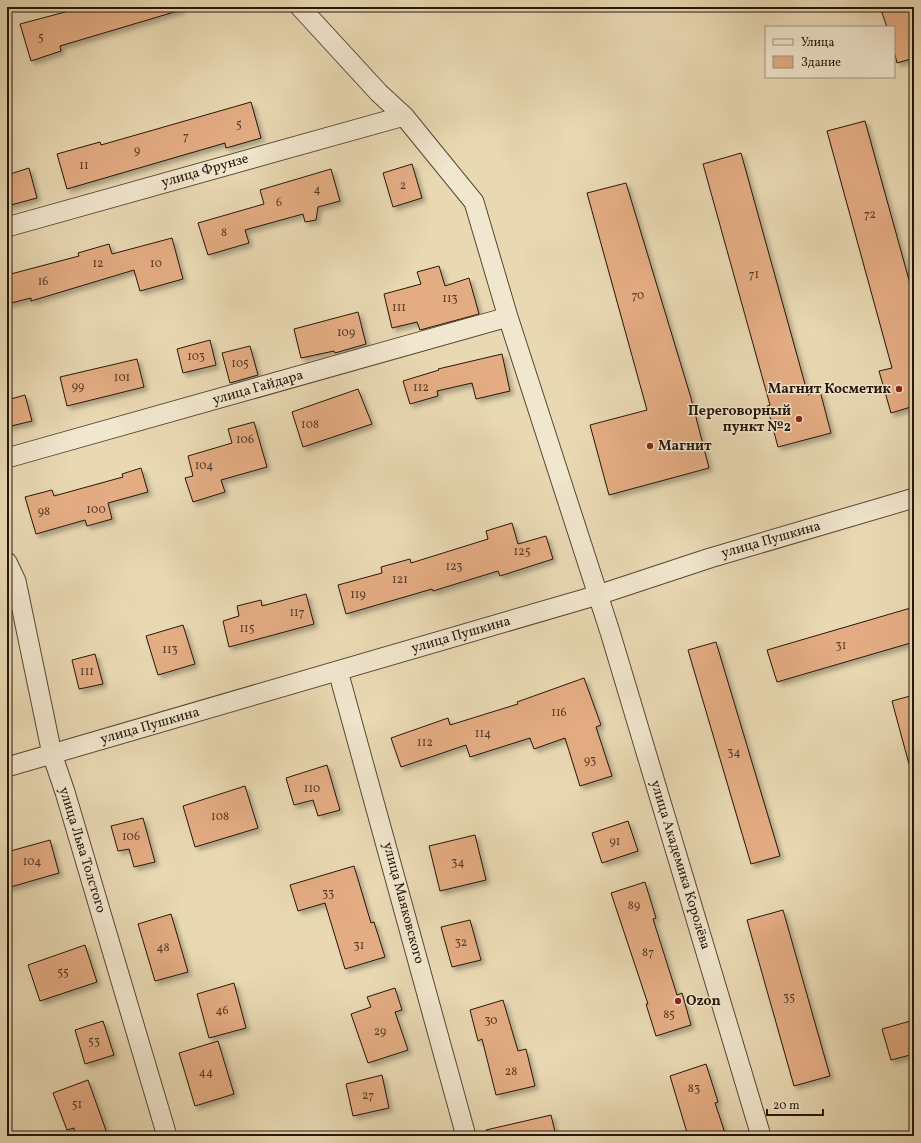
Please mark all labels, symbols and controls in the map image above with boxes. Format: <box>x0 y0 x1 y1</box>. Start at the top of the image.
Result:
legend <box>765 26 895 78</box>
house number: 5 <box>38 30 44 46</box>
text: Улица <box>801 35 834 51</box>
text: Здание <box>801 55 841 71</box>
house number: 5 <box>236 117 242 133</box>
house number: 7 <box>183 129 189 145</box>
house number: 9 <box>134 143 140 159</box>
street label: улица Фрунзе <box>159 149 251 192</box>
house number: 11 <box>79 158 89 174</box>
house number: 2 <box>400 178 406 194</box>
house number: 4 <box>313 182 321 198</box>
house number: 6 <box>276 195 282 211</box>
house number: 72 <box>864 207 876 223</box>
house number: 8 <box>221 225 227 241</box>
house number: 12 <box>92 256 104 272</box>
house number: 10 <box>150 256 162 272</box>
house number: 71 <box>749 267 759 283</box>
house number: 16 <box>38 274 48 290</box>
house number: 70 <box>632 288 644 304</box>
house number: 113 <box>442 291 458 307</box>
house number: 111 <box>392 300 406 316</box>
house number: 109 <box>337 325 355 341</box>
house number: 103 <box>187 349 205 365</box>
house number: 105 <box>231 356 249 372</box>
street label: улица Гайдара <box>210 366 306 410</box>
house number: 101 <box>114 370 130 386</box>
house number: 99 <box>72 379 84 395</box>
house number: 112 <box>413 380 429 396</box>
place label: Магнит Косметик <box>768 380 892 399</box>
marker: Магнит Косметик <box>894 384 904 394</box>
place label: Переговорный пункт №2 <box>688 402 791 437</box>
marker: Переговорный пункт №2 <box>794 414 804 424</box>
house number: 108 <box>301 417 319 433</box>
house number: 106 <box>236 432 254 448</box>
place label: Магнит <box>658 437 712 456</box>
marker: Магнит <box>645 441 655 451</box>
house number: 104 <box>195 458 213 474</box>
house number: 100 <box>86 502 106 518</box>
house number: 98 <box>38 504 50 520</box>
street label: улица Пушкина <box>719 517 823 563</box>
house number: 125 <box>514 544 531 560</box>
house number: 123 <box>446 559 462 575</box>
house number: 121 <box>392 572 408 588</box>
house number: 119 <box>350 587 366 603</box>
house number: 117 <box>289 605 305 621</box>
street label: улица Пушкина <box>409 612 513 658</box>
house number: 115 <box>239 621 255 637</box>
house number: 31 <box>836 638 846 654</box>
house number: 113 <box>162 642 178 658</box>
house number: 111 <box>80 664 94 680</box>
street label: улица Пушкина <box>98 703 202 749</box>
house number: 116 <box>551 705 567 721</box>
house number: 114 <box>475 726 491 742</box>
house number: 112 <box>417 735 433 751</box>
house number: 34 <box>727 745 741 761</box>
house number: 93 <box>584 753 596 769</box>
street label: улица Академика Королёва <box>645 778 715 952</box>
house number: 110 <box>304 781 320 797</box>
street label: улица Льва Толстого <box>54 785 110 915</box>
house number: 108 <box>211 809 229 825</box>
house number: 106 <box>122 829 140 845</box>
house number: 91 <box>610 834 620 850</box>
street label: улица Маяковского <box>378 840 428 966</box>
house number: 104 <box>23 854 41 870</box>
house number: 34 <box>451 855 465 871</box>
house number: 33 <box>322 886 334 902</box>
house number: 89 <box>628 898 640 914</box>
house number: 32 <box>455 935 467 951</box>
house number: 31 <box>354 938 364 954</box>
house number: 48 <box>156 940 170 956</box>
house number: 87 <box>642 945 654 961</box>
house number: 55 <box>57 965 69 981</box>
house number: 35 <box>783 990 795 1006</box>
place label: Ozon <box>686 992 721 1011</box>
marker: Ozon <box>673 996 683 1006</box>
house number: 46 <box>215 1003 229 1019</box>
house number: 85 <box>663 1007 675 1023</box>
house number: 30 <box>484 1013 498 1029</box>
house number: 29 <box>374 1024 386 1040</box>
house number: 53 <box>88 1034 100 1050</box>
house number: 28 <box>505 1064 517 1080</box>
house number: 44 <box>199 1065 213 1081</box>
house number: 83 <box>688 1081 700 1097</box>
house number: 27 <box>362 1088 374 1104</box>
scale bar <box>767 1091 823 1117</box>
house number: 51 <box>72 1097 82 1113</box>
text: 20 m <box>773 1098 800 1114</box>

